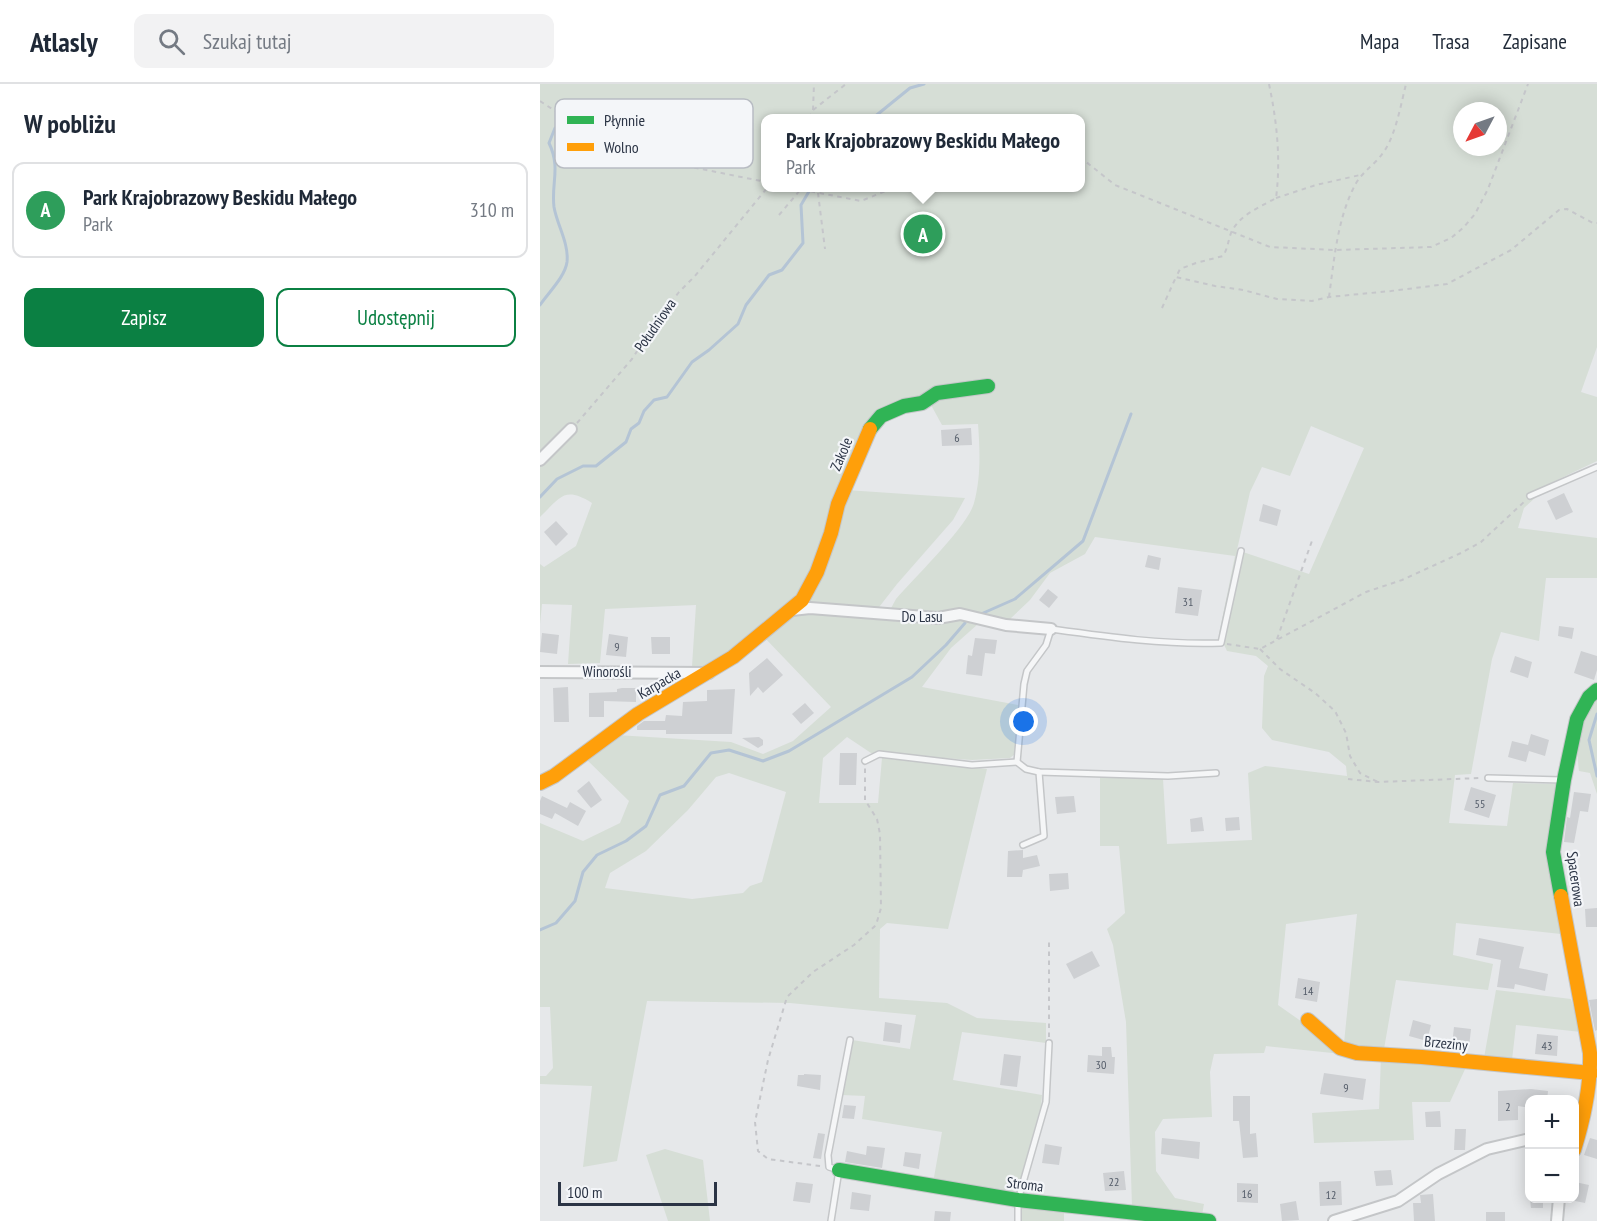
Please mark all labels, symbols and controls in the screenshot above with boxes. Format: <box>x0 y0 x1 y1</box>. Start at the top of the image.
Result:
search box <box>134 14 554 68</box>
text: Atlasly <box>30 23 98 60</box>
icon: search <box>155 25 188 58</box>
text: Szukaj tutaj <box>203 27 291 55</box>
text: Mapa <box>1360 28 1399 55</box>
text: Trasa <box>1432 28 1470 55</box>
text: Zapisane <box>1503 28 1567 55</box>
legend <box>555 99 753 168</box>
north arrow <box>1453 102 1507 156</box>
text: W pobliżu <box>24 107 116 140</box>
text: Płynnie <box>604 110 645 130</box>
popup <box>761 114 1085 192</box>
text: Park Krajobrazowy Beskidu Małego <box>786 126 1060 154</box>
text: Wolno <box>604 137 639 157</box>
text: Park <box>786 154 816 180</box>
text: Park Krajobrazowy Beskidu Małego <box>83 183 357 211</box>
text: A <box>40 197 51 223</box>
text: 310 m <box>470 197 514 223</box>
text: Park <box>83 211 113 237</box>
pin: A <box>904 212 943 256</box>
button: Zapisz <box>24 288 264 347</box>
button: Udostępnij <box>276 288 516 347</box>
street label: Południowa <box>630 295 680 355</box>
house number: 6 <box>954 430 960 445</box>
street label: Zakole <box>826 435 856 473</box>
house number: 31 <box>1183 594 1193 609</box>
street label: Do Lasu <box>901 607 943 626</box>
house number: 9 <box>614 639 620 654</box>
street label: Winorośli <box>583 662 631 681</box>
street label: Karpacka <box>634 663 684 703</box>
your location <box>1009 707 1038 736</box>
house number: 55 <box>1475 796 1485 811</box>
street label: Spacerowa <box>1563 850 1589 908</box>
house number: 14 <box>1303 983 1314 998</box>
street label: Brzeziny <box>1423 1031 1469 1055</box>
house number: 43 <box>1542 1038 1552 1053</box>
house number: 30 <box>1096 1057 1106 1072</box>
house number: 9 <box>1343 1080 1349 1095</box>
map controls <box>1525 1095 1579 1203</box>
button: + <box>1525 1095 1579 1149</box>
house number: 2 <box>1505 1099 1511 1114</box>
button: − <box>1525 1149 1579 1203</box>
street label: Stroma <box>1006 1172 1044 1196</box>
house number: 22 <box>1109 1174 1119 1189</box>
scale bar <box>558 1179 717 1206</box>
text: 100 m <box>567 1182 602 1202</box>
house number: 16 <box>1242 1186 1252 1201</box>
house number: 12 <box>1326 1187 1336 1202</box>

